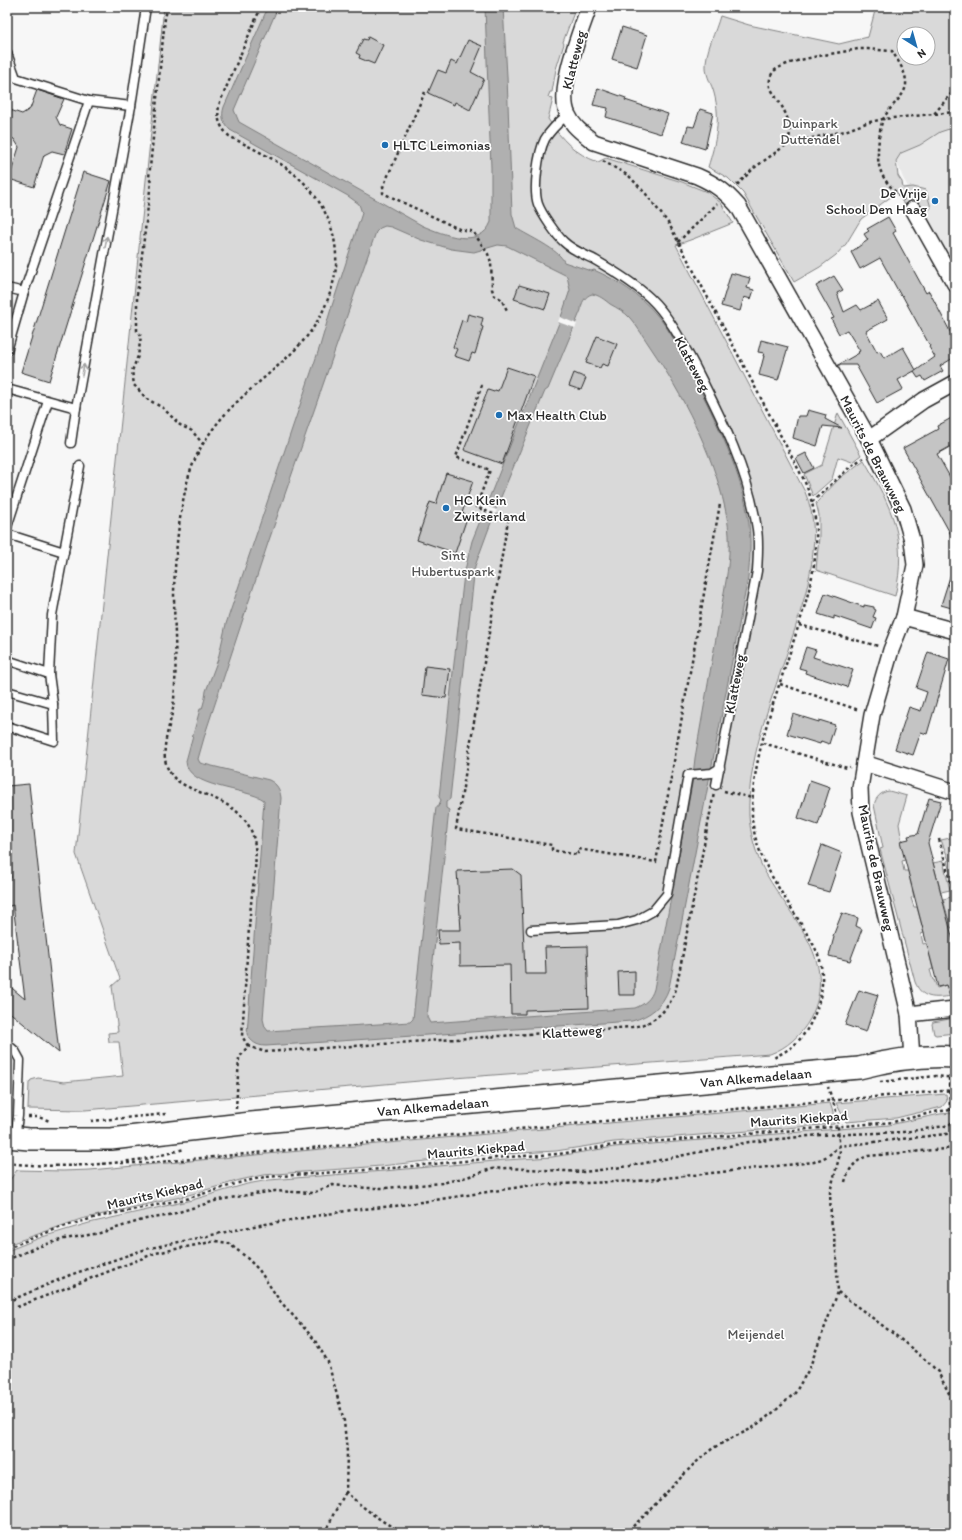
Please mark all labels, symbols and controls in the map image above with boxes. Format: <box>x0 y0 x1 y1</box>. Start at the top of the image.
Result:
north arrow <box>896 26 936 66</box>
street label: Klatteweg <box>558 28 590 91</box>
text: N <box>915 46 929 61</box>
park label: Duinpark Duttendel <box>780 115 840 148</box>
place label: HLTC Leimonias <box>393 137 490 154</box>
marker: HLTC Leimonias <box>380 140 390 150</box>
place label: De Vrije School Den Haag <box>826 185 928 218</box>
marker: De Vrije School Den Haag <box>930 196 940 206</box>
one-way arrow <box>103 236 111 249</box>
street label: Klatteweg <box>670 333 714 395</box>
one-way arrow <box>79 364 87 377</box>
street label: Maurits de Brauwweg <box>836 393 910 516</box>
place label: Max Health Club <box>507 407 607 424</box>
marker: Max Health Club <box>494 410 504 420</box>
place label: HC Klein Zwitserland <box>454 492 526 525</box>
marker: HC Klein Zwitserland <box>441 503 451 513</box>
park label: Sint Hubertuspark <box>412 547 495 580</box>
street label: Klatteweg <box>721 652 749 715</box>
street label: Maurits de Brauwweg <box>854 803 898 934</box>
street label: Klatteweg <box>541 1021 603 1043</box>
street label: Van Alkemadelaan <box>699 1065 813 1091</box>
street label: Van Alkemadelaan <box>376 1094 490 1120</box>
street label: Maurits Kiekpad <box>750 1107 849 1131</box>
street label: Maurits Kiekpad <box>426 1137 526 1163</box>
street label: Maurits Kiekpad <box>105 1175 205 1213</box>
park label: Meijendel <box>727 1326 785 1343</box>

